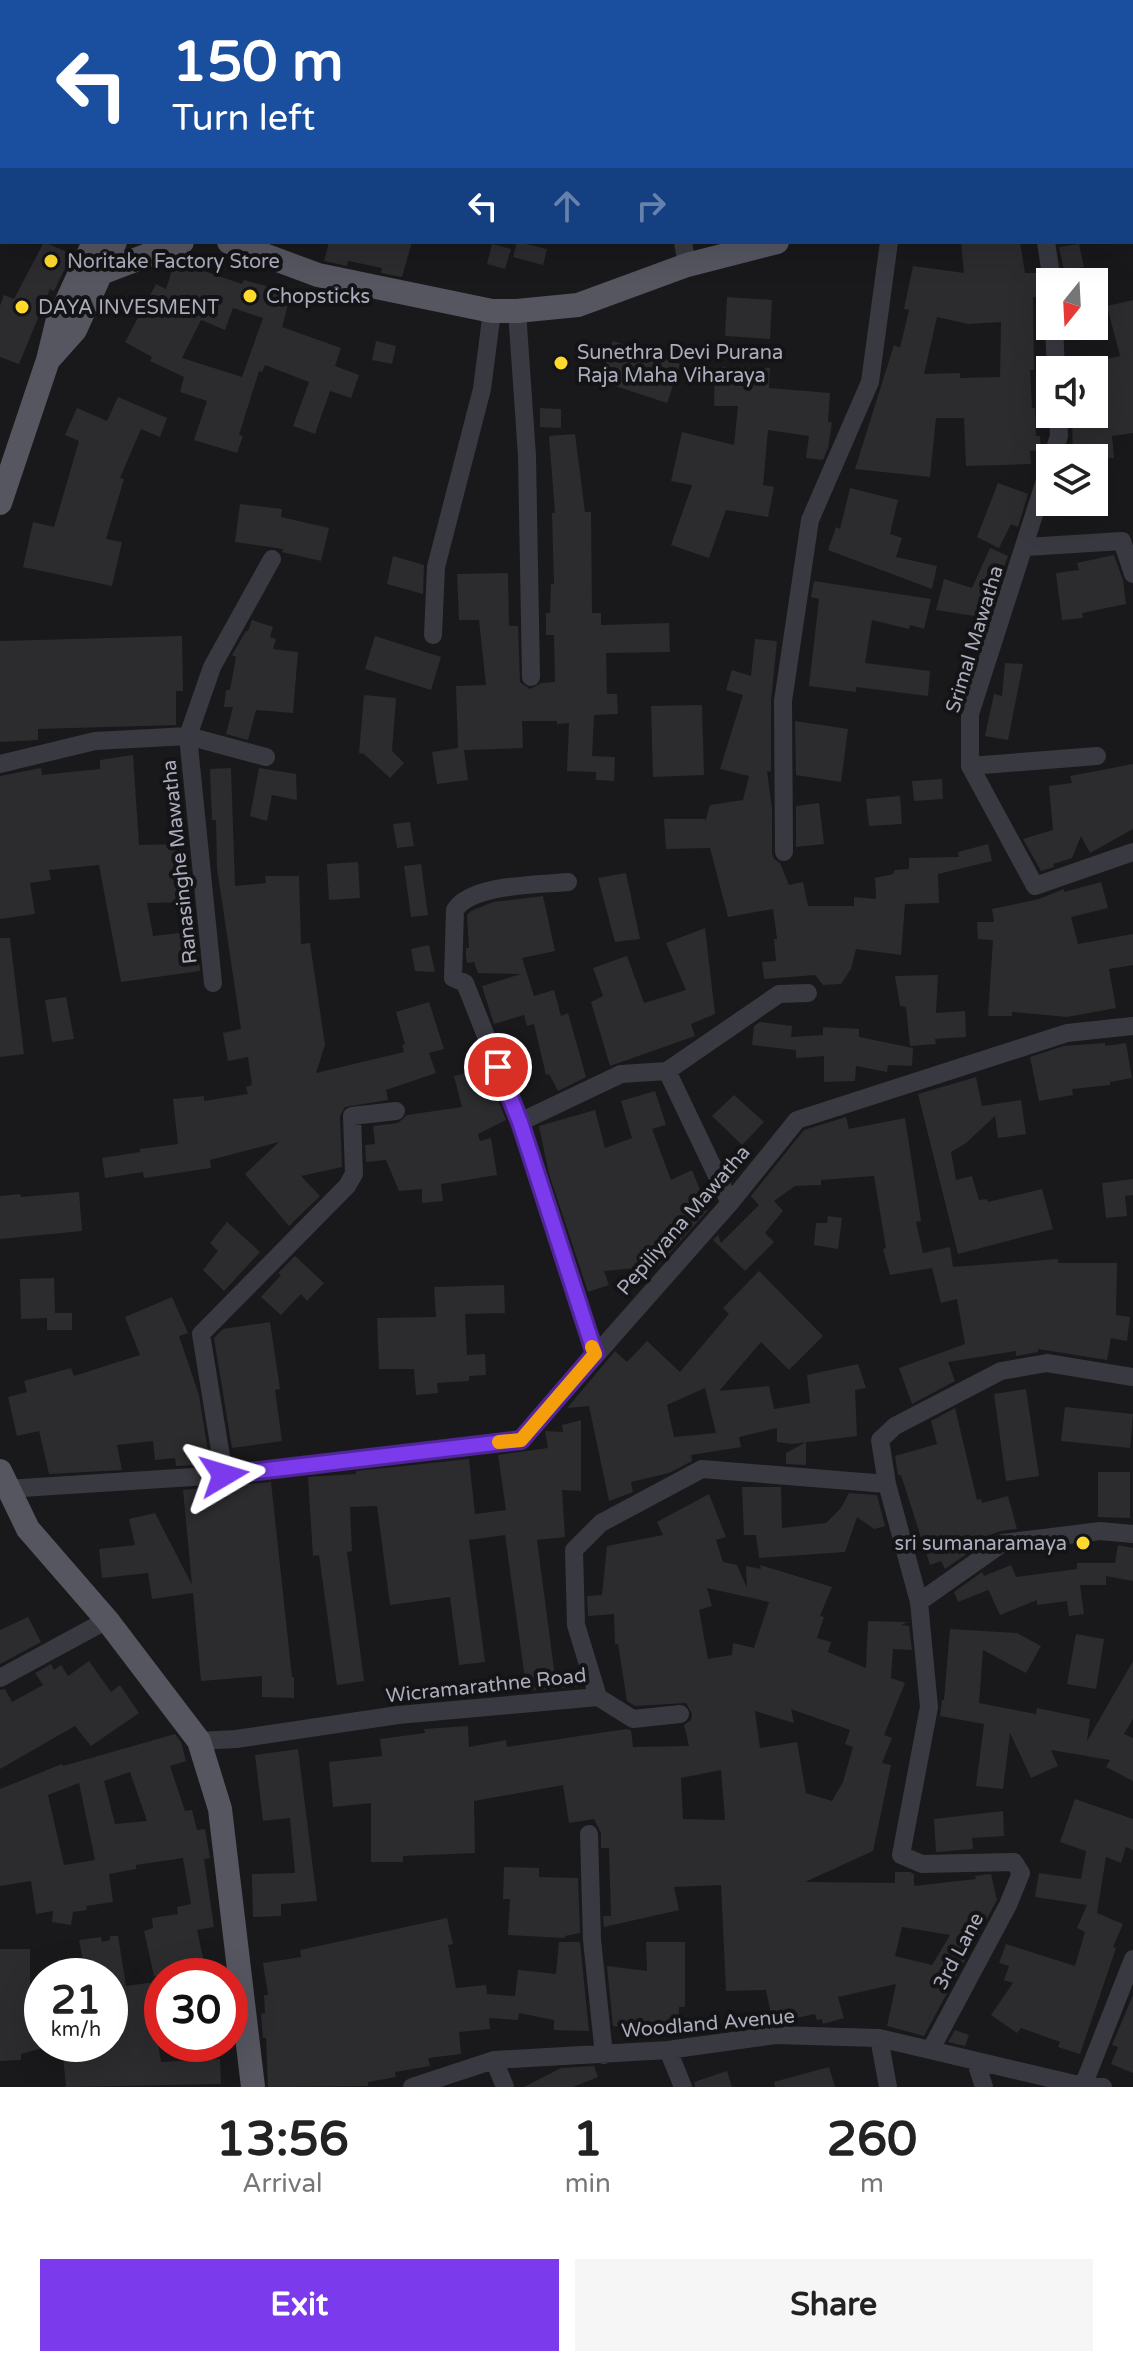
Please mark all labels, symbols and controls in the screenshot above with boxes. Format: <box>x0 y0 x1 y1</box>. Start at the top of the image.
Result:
text: 150 m <box>172 29 343 96</box>
icon: left <box>40 32 144 136</box>
text: Turn left <box>172 97 315 140</box>
icon: left <box>461 184 505 228</box>
icon: ahead <box>545 184 589 228</box>
icon: right <box>629 184 673 228</box>
place label: Noritake Factory Store <box>67 250 280 274</box>
marker: Noritake Factory Store <box>42 252 60 270</box>
north arrow <box>1036 268 1108 340</box>
map controls <box>1036 268 1108 516</box>
place label: Chopsticks <box>266 285 370 309</box>
marker: Chopsticks <box>241 287 259 305</box>
place label: DAYA INVESMENT <box>38 296 219 320</box>
marker: DAYA INVESMENT <box>13 298 31 316</box>
place label: Sunethra Devi Purana Raja Maha Viharaya <box>577 341 783 388</box>
marker: Sunethra Devi Purana Raja Maha Viharaya <box>552 354 570 372</box>
button: sound <box>1036 356 1108 428</box>
button: layers <box>1036 444 1108 516</box>
street label: Srimal Mawatha <box>941 563 1009 716</box>
street label: Ranasinghe Mawatha <box>157 759 203 965</box>
pin <box>464 1033 532 1101</box>
icon: arrive <box>476 1045 520 1089</box>
street label: Pepiliyana Mawatha <box>612 1141 755 1300</box>
position arrow <box>182 1433 266 1517</box>
place label: sri sumanaramaya <box>895 1532 1067 1556</box>
marker: sri sumanaramaya <box>1074 1534 1092 1552</box>
street label: Wicramarathne Road <box>385 1664 588 1708</box>
street label: 3rd Lane <box>929 1909 989 1994</box>
speed limit sign: 30 <box>144 1958 248 2062</box>
text: 21 <box>51 1976 101 2024</box>
street label: Woodland Avenue <box>620 2004 796 2044</box>
text: km/h <box>51 2018 101 2042</box>
text: 13:56 <box>216 2111 349 2169</box>
text: 1 <box>573 2111 603 2169</box>
text: 260 <box>827 2111 917 2169</box>
text: Arrival <box>242 2168 323 2199</box>
text: min <box>565 2168 611 2199</box>
text: m <box>860 2168 884 2199</box>
button: Exit <box>40 2259 559 2351</box>
button: Share <box>575 2259 1093 2351</box>

